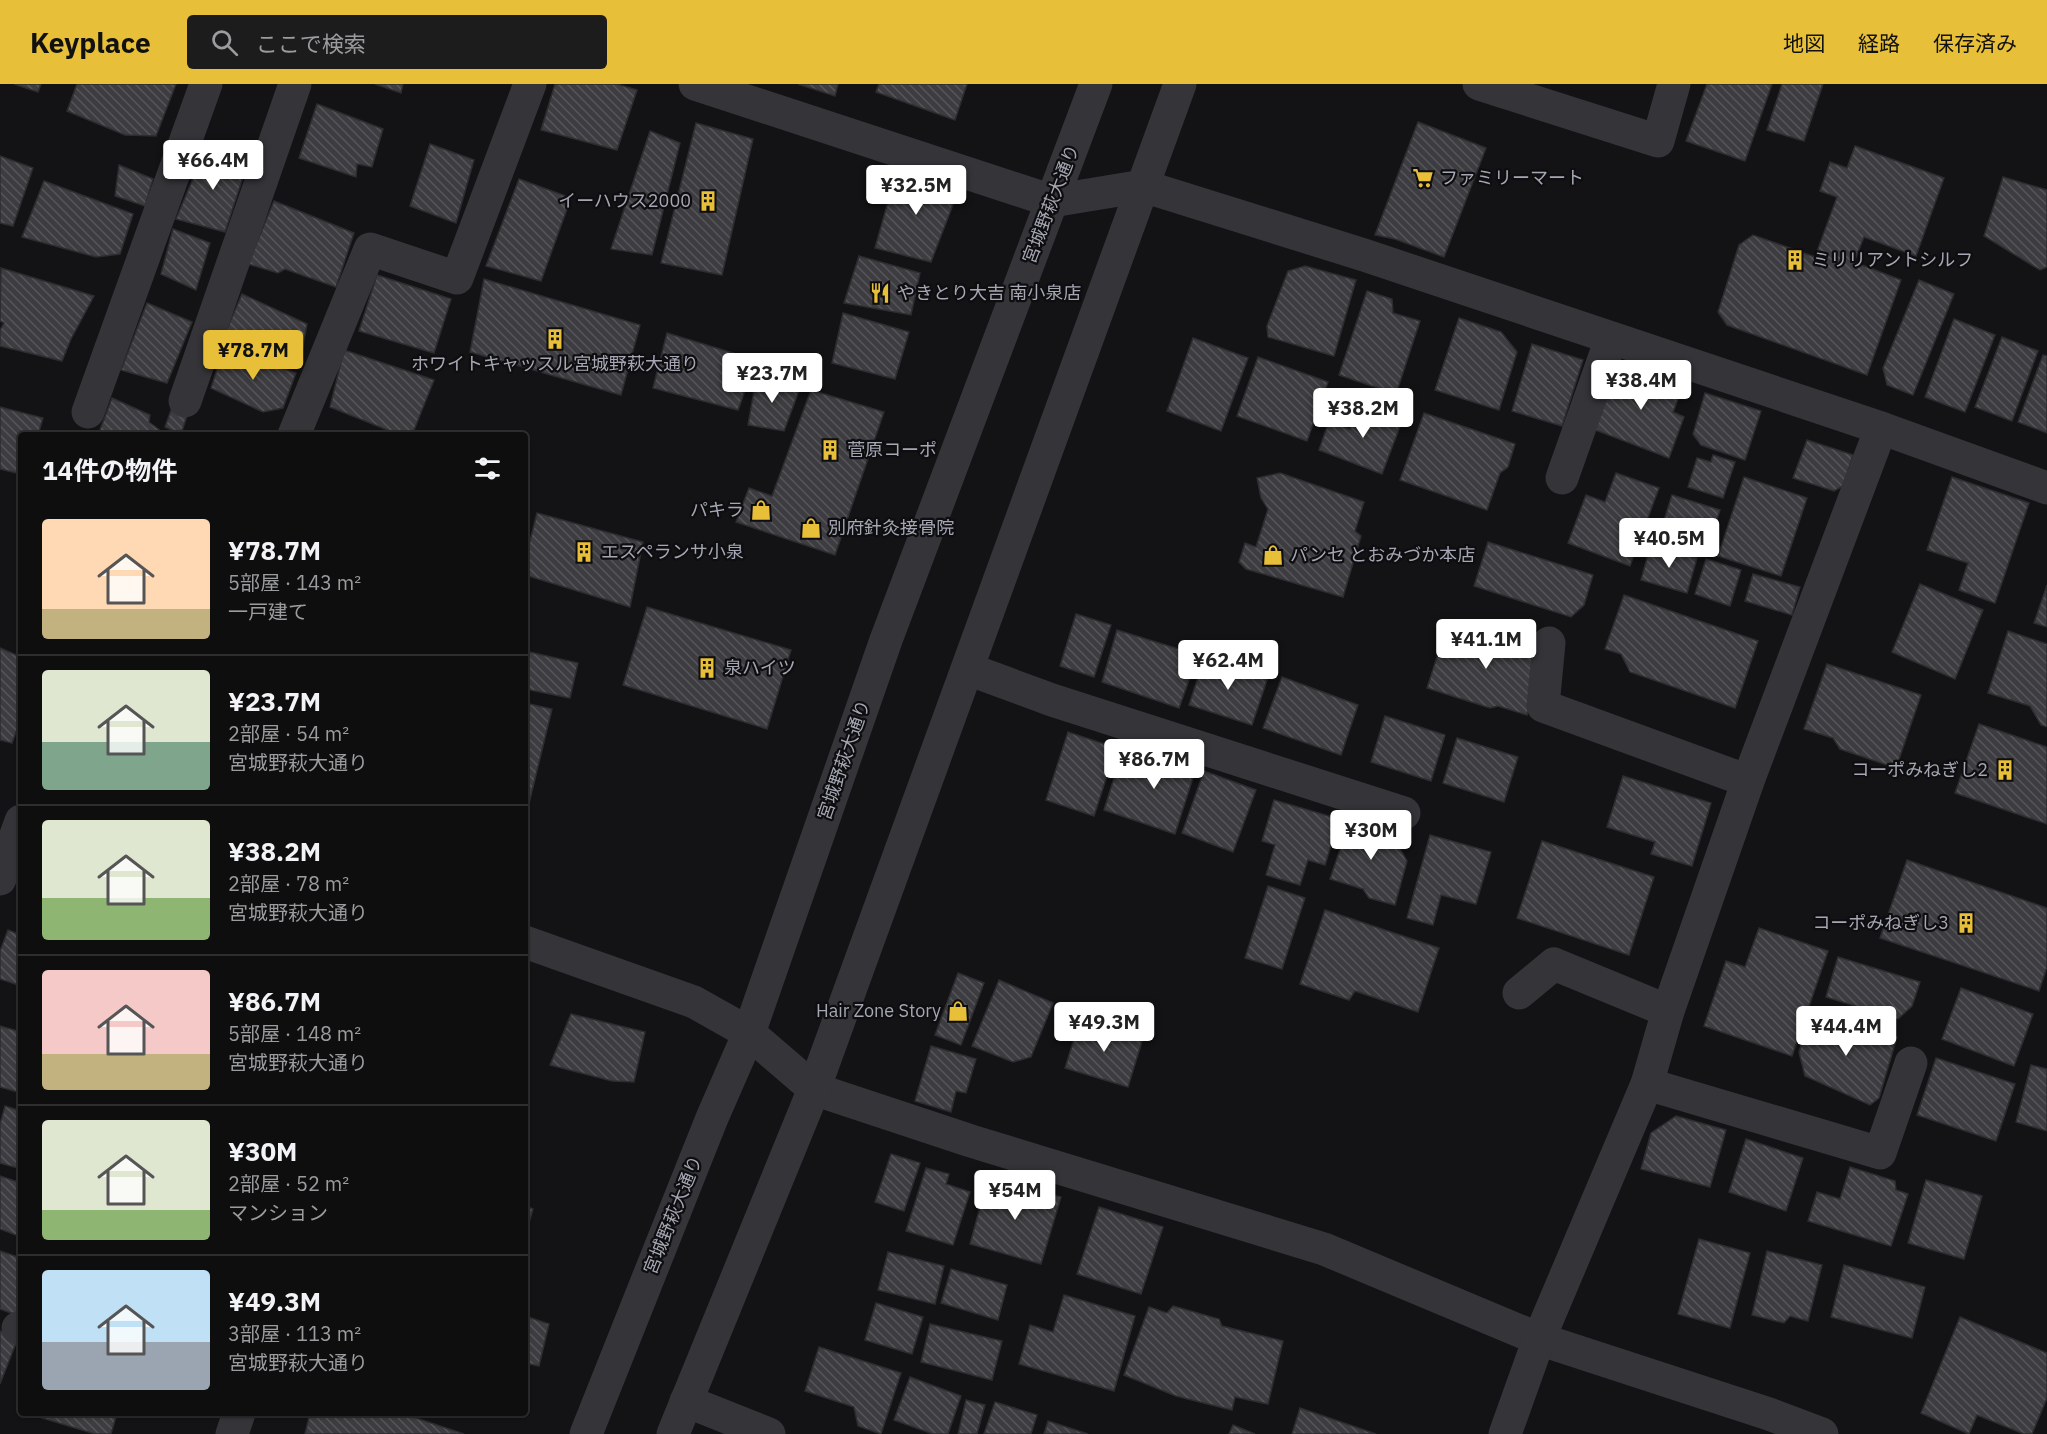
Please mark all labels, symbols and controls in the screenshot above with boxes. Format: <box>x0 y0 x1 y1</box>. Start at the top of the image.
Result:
search box <box>187 15 607 69</box>
text: Keyplace <box>30 24 151 61</box>
icon: search <box>208 26 241 59</box>
text: ここで検索 <box>256 29 366 58</box>
text: 地図 <box>1783 29 1825 57</box>
text: 経路 <box>1858 29 1900 57</box>
text: 保存済み <box>1933 29 2017 57</box>
pin: ¥66.4M <box>164 140 262 191</box>
street label: 宮城野萩大通り <box>1017 141 1084 267</box>
text: ¥66.4M <box>177 146 249 173</box>
pin: ¥32.5M <box>867 165 965 216</box>
supermarket icon: ファミリーマート <box>1411 166 1435 190</box>
place label: ファミリーマート <box>1440 166 1584 189</box>
text: ¥32.5M <box>880 171 952 198</box>
place label: イーハウス2000 <box>558 189 691 212</box>
building icon: イーハウス2000 <box>696 189 720 213</box>
building icon: ミリリアントシルフ <box>1783 248 1807 272</box>
place label: ミリリアントシルフ <box>1812 248 1973 271</box>
restaurant icon: やきとり大吉 南小泉店 <box>868 281 892 305</box>
place label: やきとり大吉 南小泉店 <box>897 281 1081 304</box>
building icon: ホワイトキャッスル宮城野萩大通り <box>543 327 567 351</box>
pin: ¥78.7M <box>204 330 302 381</box>
text: ¥78.7M <box>217 336 289 363</box>
place label: ホワイトキャッスル宮城野萩大通り <box>411 352 699 375</box>
pin: ¥23.7M <box>723 353 821 404</box>
text: ¥23.7M <box>736 359 808 386</box>
pin: ¥38.4M <box>1592 360 1690 411</box>
text: ¥38.4M <box>1605 366 1677 393</box>
pin: ¥38.2M <box>1314 388 1412 439</box>
text: ¥38.2M <box>1327 394 1399 421</box>
building icon: 菅原コーポ <box>818 438 842 462</box>
place label: 菅原コーポ <box>847 438 937 461</box>
icon: filters <box>471 452 504 485</box>
text: 14件の物件 <box>42 453 177 487</box>
place label: パキラ <box>690 498 744 521</box>
shop icon: パキラ <box>749 498 773 522</box>
shop icon: 別府針灸接骨院 <box>799 516 823 540</box>
place label: 別府針灸接骨院 <box>828 516 954 539</box>
pin: ¥40.5M <box>1620 518 1718 569</box>
text: ¥40.5M <box>1633 524 1705 551</box>
text: ¥78.7M <box>228 533 321 567</box>
building icon: エスペランサ小泉 <box>572 540 596 564</box>
place label: エスペランサ小泉 <box>601 540 744 563</box>
icon: home <box>90 543 162 615</box>
shop icon: パンセ とおみづか本店 <box>1261 543 1285 567</box>
place label: パンセ とおみづか本店 <box>1290 543 1475 566</box>
text: 5部屋 · 143 m² <box>228 569 361 596</box>
text: 一戸建て <box>228 598 308 625</box>
pin: ¥41.1M <box>1437 619 1535 670</box>
text: ¥41.1M <box>1450 625 1522 652</box>
pin: ¥62.4M <box>1179 640 1277 691</box>
text: ¥62.4M <box>1192 646 1264 673</box>
building icon: 泉ハイツ <box>695 656 719 680</box>
place label: 泉ハイツ <box>724 656 796 679</box>
text: ¥23.7M <box>228 684 321 718</box>
icon: home <box>90 694 162 766</box>
street label: 宮城野萩大通り <box>812 697 875 823</box>
text: 2部屋 · 54 m² <box>228 720 349 747</box>
pin: ¥86.7M <box>1105 739 1203 790</box>
text: ¥86.7M <box>1118 745 1190 772</box>
text: 宮城野萩大通り <box>228 749 368 776</box>
place label: コーポみねぎし2 <box>1851 758 1988 781</box>
building icon: コーポみねぎし2 <box>1993 758 2017 782</box>
pin: ¥30M <box>1335 810 1407 861</box>
text: ¥30M <box>1344 816 1398 843</box>
text: ¥38.2M <box>228 834 321 868</box>
icon: home <box>90 844 162 916</box>
text: 2部屋 · 78 m² <box>228 870 349 897</box>
text: 宮城野萩大通り <box>228 899 368 926</box>
place label: コーポみねぎし3 <box>1812 911 1949 934</box>
building icon: コーポみねぎし3 <box>1954 911 1978 935</box>
text: ¥86.7M <box>228 984 321 1018</box>
icon: home <box>90 994 162 1066</box>
place label: Hair Zone Story <box>816 999 941 1022</box>
shop icon: Hair Zone Story <box>946 999 970 1023</box>
pin: ¥49.3M <box>1055 1002 1153 1053</box>
pin: ¥44.4M <box>1797 1006 1895 1057</box>
text: ¥49.3M <box>1068 1008 1140 1035</box>
text: ¥44.4M <box>1810 1012 1882 1039</box>
text: 5部屋 · 148 m² <box>228 1020 361 1047</box>
text: 宮城野萩大通り <box>228 1049 368 1076</box>
text: ¥30M <box>228 1134 297 1168</box>
icon: home <box>90 1144 162 1216</box>
street label: 宮城野萩大通り <box>638 1152 707 1278</box>
text: 2部屋 · 52 m² <box>228 1170 349 1197</box>
pin: ¥54M <box>979 1170 1051 1221</box>
text: ¥54M <box>988 1176 1042 1203</box>
text: マンション <box>228 1199 328 1226</box>
text: ¥49.3M <box>228 1284 321 1318</box>
icon: home <box>90 1294 162 1366</box>
text: 3部屋 · 113 m² <box>228 1320 361 1347</box>
text: 宮城野萩大通り <box>228 1349 368 1376</box>

